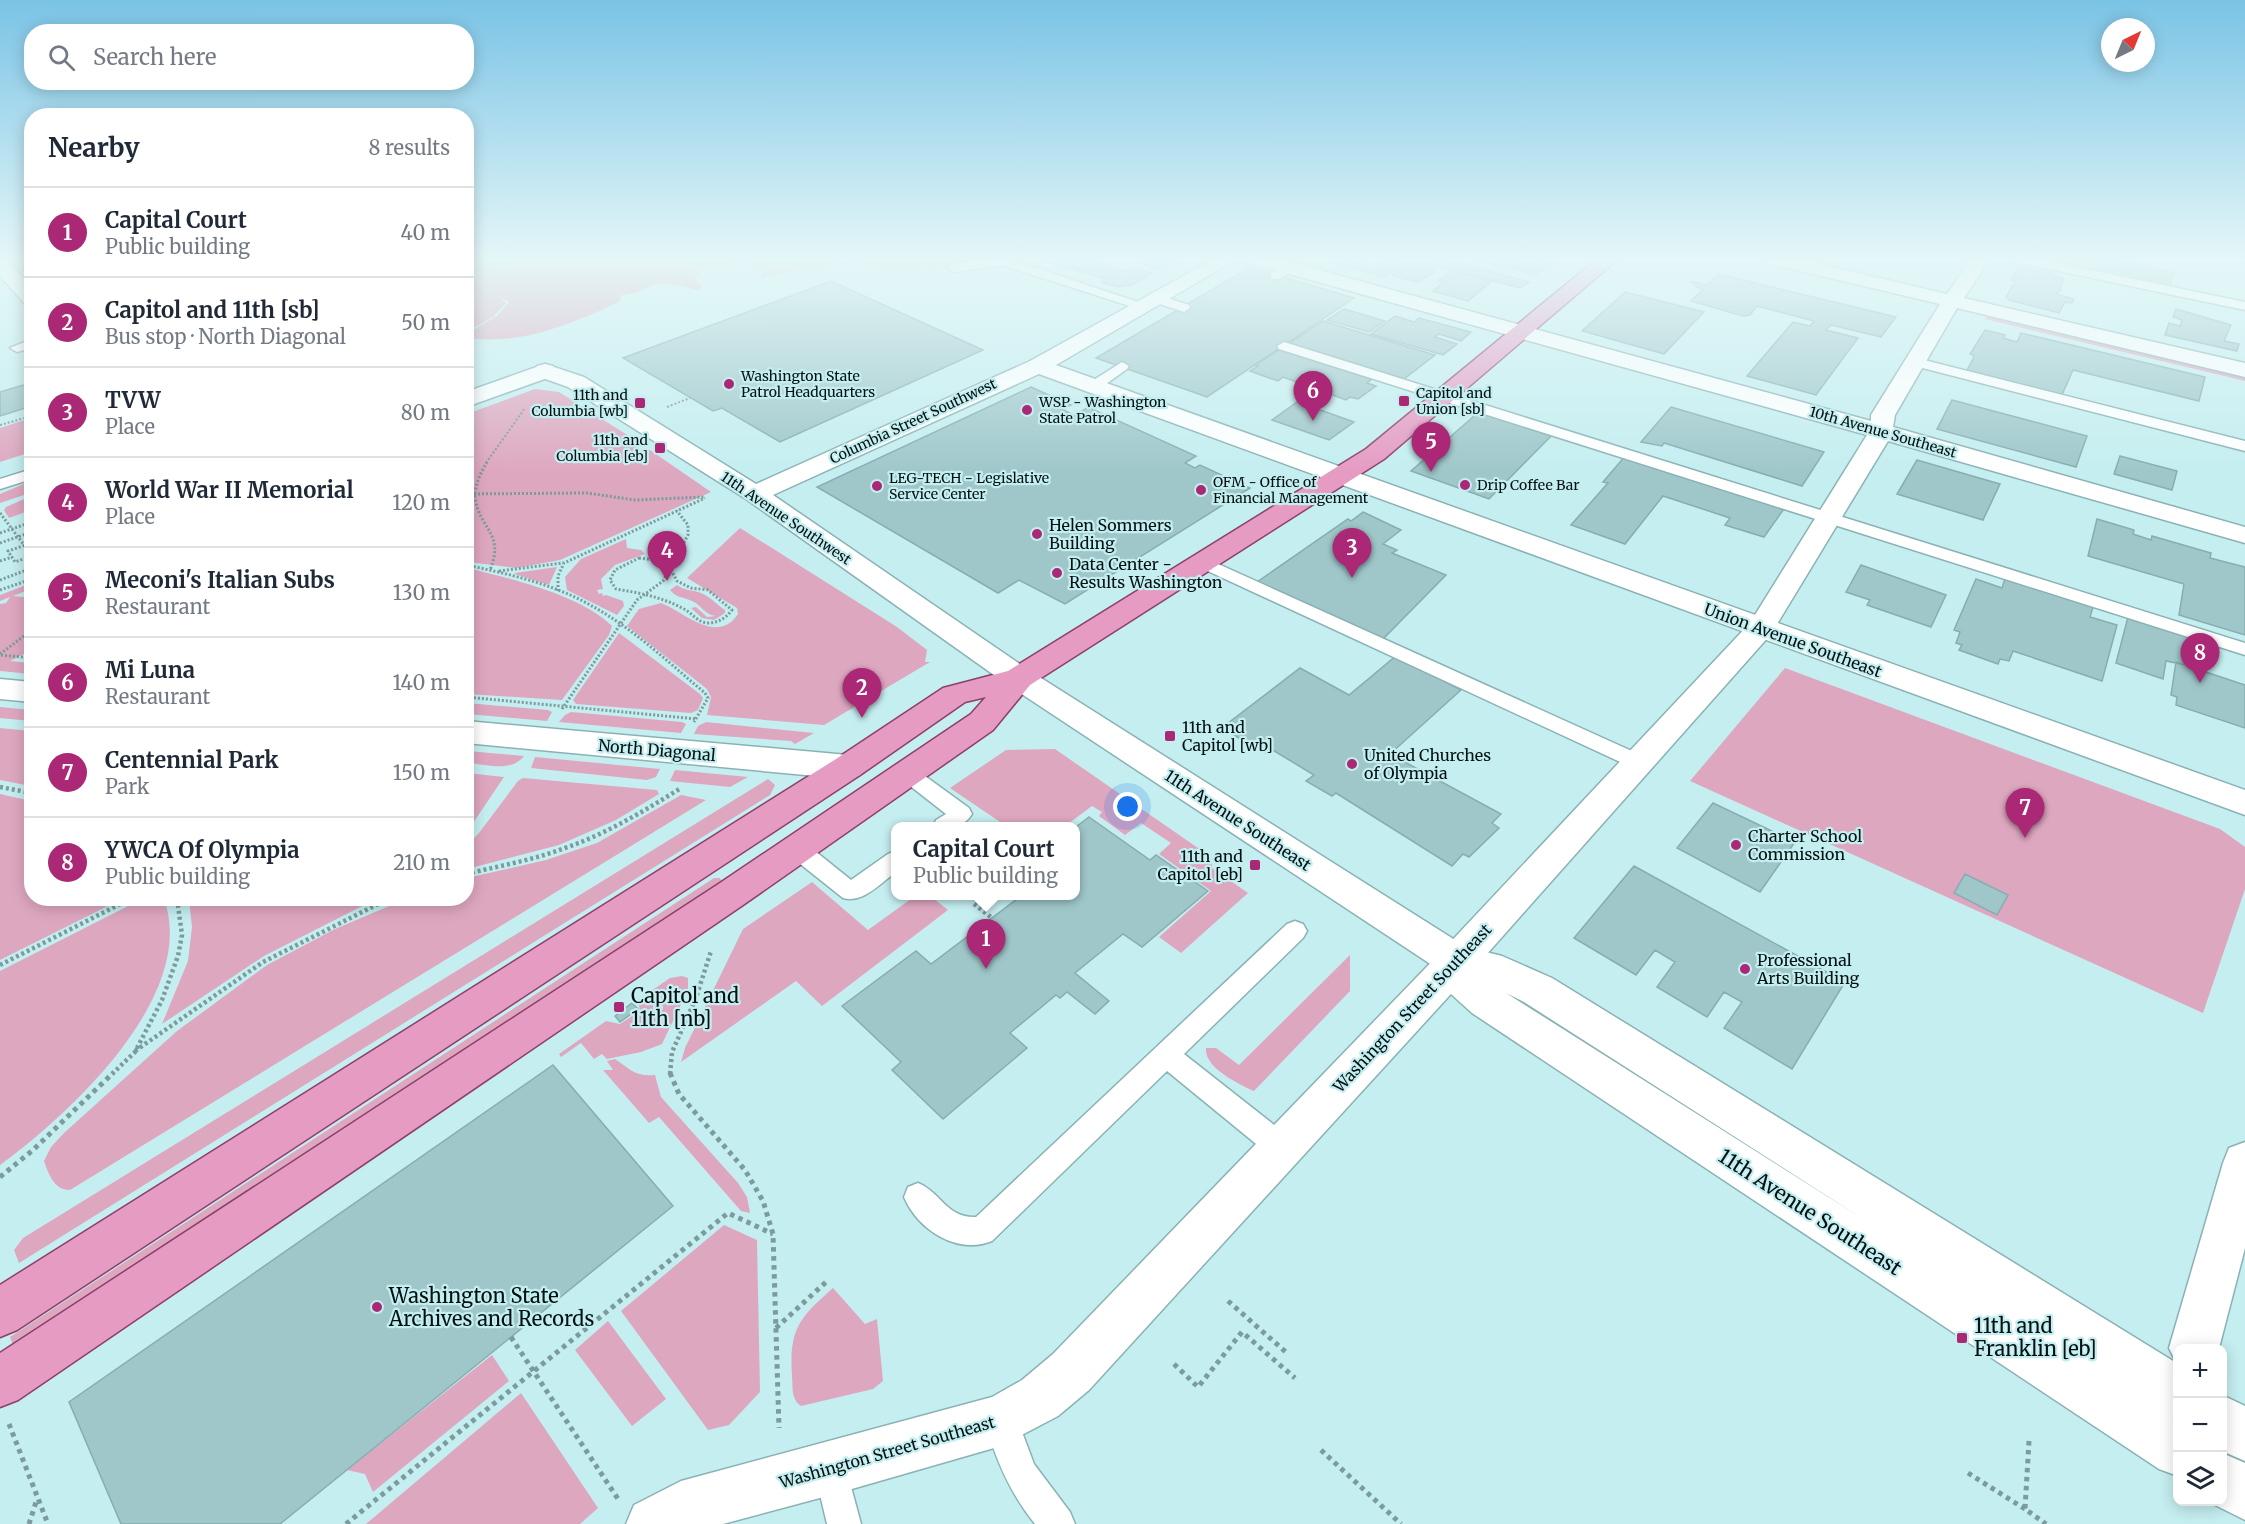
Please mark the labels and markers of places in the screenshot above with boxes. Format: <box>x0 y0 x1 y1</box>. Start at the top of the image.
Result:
place label: Washington State Patrol Headquarters <box>740 367 875 401</box>
pin: 6 <box>1294 372 1332 421</box>
marker: Washington State Patrol Headquarters <box>722 377 736 391</box>
place label: Capitol and Union [sb] <box>1416 384 1492 418</box>
place label: 11th and Columbia [wb] <box>531 386 629 420</box>
place label: WSP - Washington State Patrol <box>1038 393 1166 427</box>
marker: Capitol and Union [sb] <box>1397 394 1411 408</box>
marker: 11th and Columbia [wb] <box>633 396 647 410</box>
marker: WSP - Washington State Patrol <box>1020 403 1034 417</box>
pin: 5 <box>1412 422 1450 472</box>
place label: 11th and Columbia [eb] <box>556 431 649 465</box>
marker: 11th and Columbia [eb] <box>653 441 667 455</box>
place label: LEG-TECH - Legislative Service Center <box>889 469 1049 503</box>
place label: OFM - Office of Financial Management <box>1213 473 1369 507</box>
place label: Drip Coffee Bar <box>1477 476 1580 494</box>
marker: Drip Coffee Bar <box>1458 478 1472 492</box>
marker: LEG-TECH - Legislative Service Center <box>870 479 884 493</box>
marker: OFM - Office of Financial Management <box>1194 483 1208 497</box>
place label: Helen Sommers Building <box>1049 515 1172 553</box>
marker: Helen Sommers Building <box>1030 527 1044 541</box>
pin: 3 <box>1332 528 1372 578</box>
pin: 4 <box>648 532 686 581</box>
place label: Data Center - Results Washington <box>1069 554 1223 592</box>
marker: Data Center - Results Washington <box>1050 566 1064 580</box>
pin: 8 <box>2180 634 2220 683</box>
pin: 2 <box>842 668 882 718</box>
place label: 11th and Capitol [wb] <box>1182 717 1273 755</box>
marker: 11th and Capitol [wb] <box>1163 729 1177 743</box>
place label: United Churches of Olympia <box>1364 745 1491 783</box>
marker: United Churches of Olympia <box>1345 757 1359 771</box>
pin: 7 <box>2006 788 2044 838</box>
place label: Charter School Commission <box>1748 826 1862 864</box>
marker: Charter School Commission <box>1729 838 1743 852</box>
place label: 11th and Capitol [eb] <box>1157 846 1243 884</box>
marker: 11th and Capitol [eb] <box>1248 858 1262 872</box>
pin: 1 <box>966 920 1006 969</box>
place label: Professional Arts Building <box>1756 950 1860 988</box>
marker: Professional Arts Building <box>1738 962 1752 976</box>
place label: Capitol and 11th [nb] <box>631 983 739 1031</box>
marker: Capitol and 11th [nb] <box>612 1000 626 1014</box>
place label: Washington State Archives and Records <box>388 1283 594 1331</box>
marker: Washington State Archives and Records <box>370 1300 384 1314</box>
place label: 11th and Franklin [eb] <box>1974 1313 2097 1361</box>
marker: 11th and Franklin [eb] <box>1955 1331 1969 1345</box>

